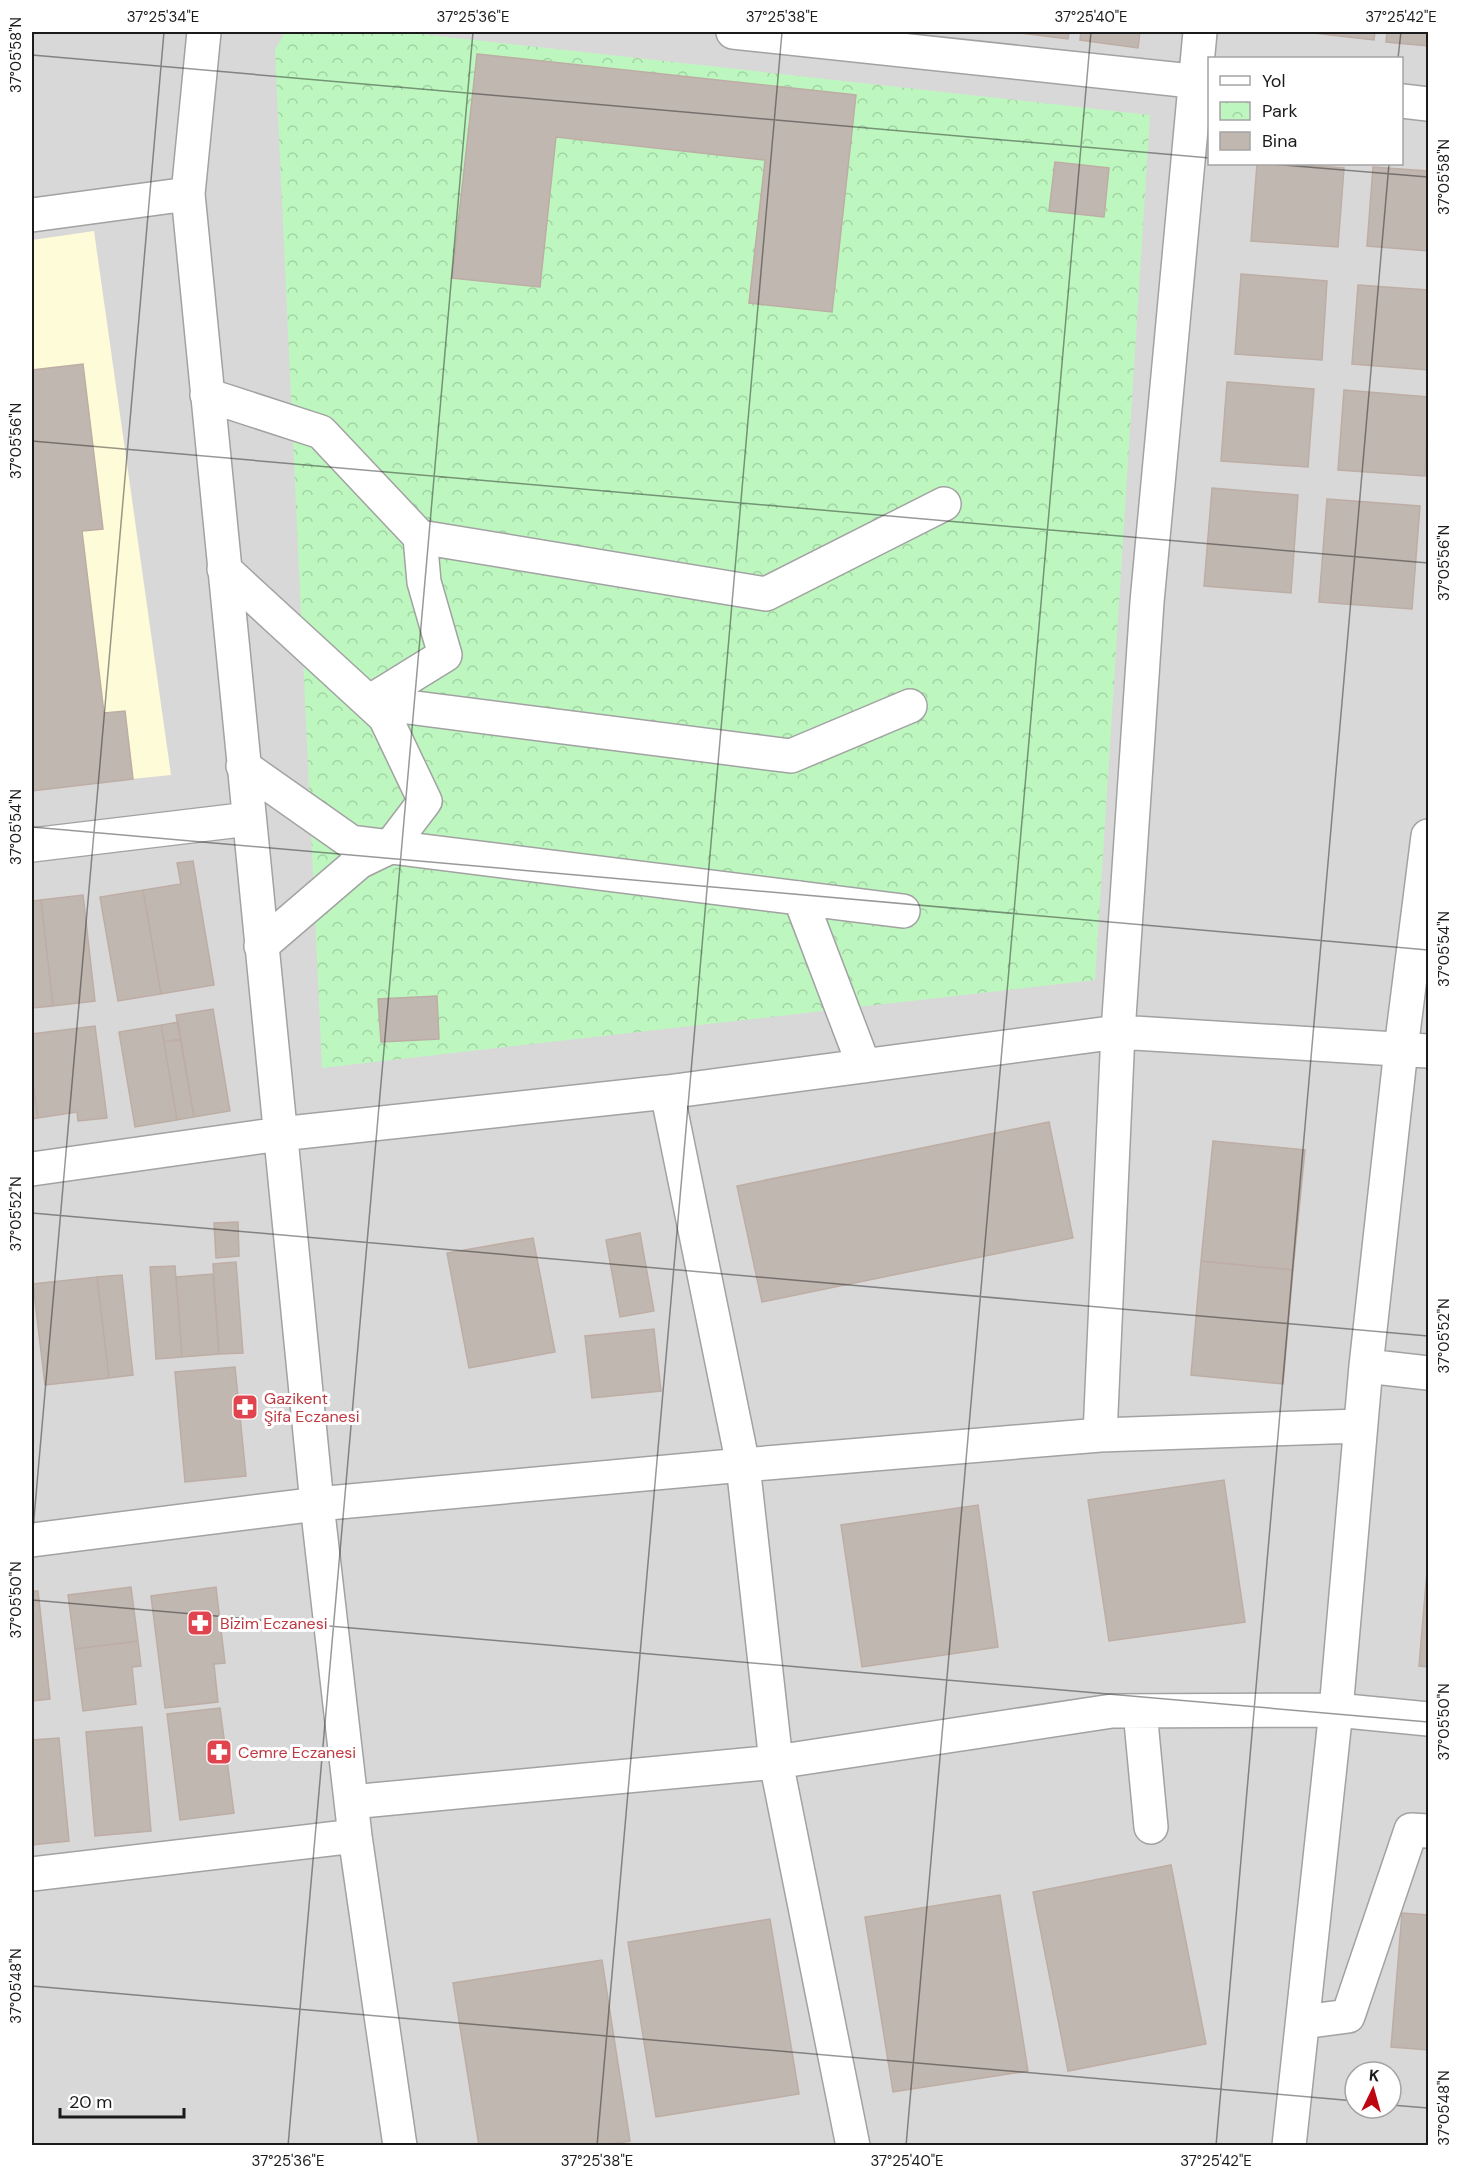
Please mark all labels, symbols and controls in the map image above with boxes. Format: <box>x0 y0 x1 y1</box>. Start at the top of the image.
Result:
text: 37°25'34"E <box>127 7 199 27</box>
text: 37°25'36"E <box>437 7 509 27</box>
text: 37°25'38"E <box>746 7 818 27</box>
text: 37°25'40"E <box>1054 7 1128 27</box>
text: 37°25'42"E <box>1365 7 1437 27</box>
text: 37°05'58"N <box>6 17 26 93</box>
legend <box>1208 57 1403 165</box>
text: Yol <box>1262 69 1286 93</box>
text: Park <box>1262 99 1298 123</box>
text: Bina <box>1262 129 1297 153</box>
text: 37°05'58"N <box>1434 139 1454 215</box>
text: 37°05'56"N <box>6 403 26 479</box>
text: 37°05'56"N <box>1434 525 1454 601</box>
text: 37°05'54"N <box>6 789 26 865</box>
text: 37°05'54"N <box>1434 911 1454 987</box>
text: 37°05'52"N <box>6 1176 26 1252</box>
text: 37°05'52"N <box>1434 1298 1454 1374</box>
place label: Gazikent Şifa Eczanesi <box>264 1388 360 1427</box>
pharmacy icon: Gazikent Şifa Eczanesi <box>230 1392 260 1422</box>
text: 37°05'50"N <box>6 1562 26 1639</box>
pharmacy icon: Bizim Eczanesi <box>185 1608 215 1638</box>
place label: Bizim Eczanesi <box>220 1613 328 1634</box>
text: 37°05'50"N <box>1434 1684 1454 1761</box>
pharmacy icon: Cemre Eczanesi <box>204 1737 234 1767</box>
place label: Cemre Eczanesi <box>238 1742 356 1763</box>
text: 37°05'48"N <box>6 1948 26 2024</box>
north arrow <box>1343 2060 1403 2120</box>
text: K <box>1368 2065 1381 2087</box>
text: 37°05'48"N <box>1434 2070 1454 2146</box>
scale bar <box>60 2081 184 2119</box>
text: 20 m <box>69 2090 112 2114</box>
text: 37°25'36"E <box>252 2151 324 2171</box>
text: 37°25'38"E <box>561 2151 633 2171</box>
text: 37°25'40"E <box>870 2151 944 2171</box>
text: 37°25'42"E <box>1180 2151 1252 2171</box>

